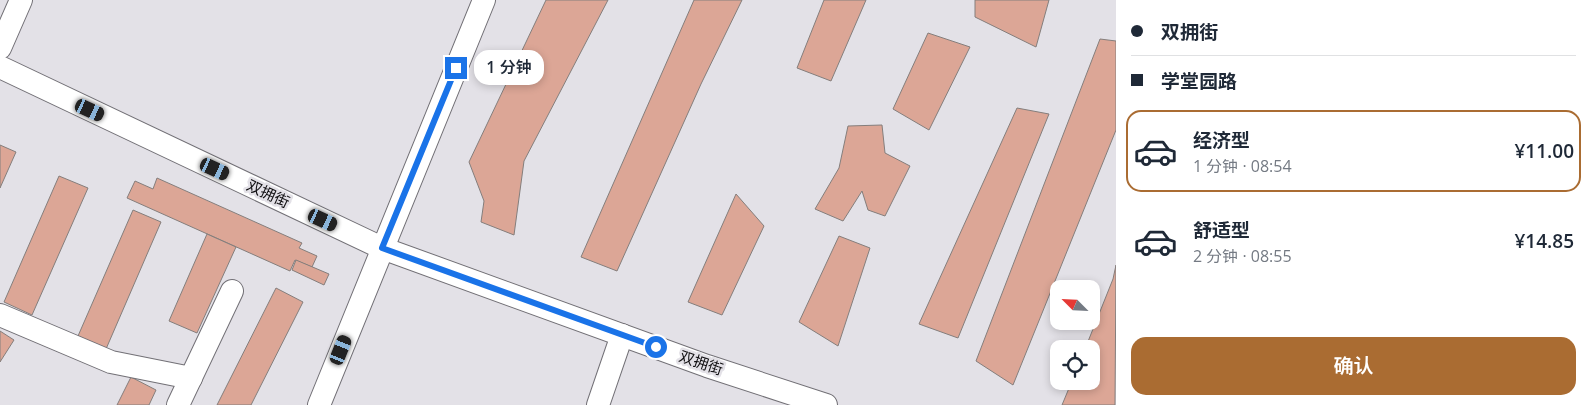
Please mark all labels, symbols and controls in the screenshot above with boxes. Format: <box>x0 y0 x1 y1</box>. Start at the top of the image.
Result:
text: 双拥街 <box>1161 19 1218 45</box>
callout: 1 分钟 <box>474 50 544 86</box>
text: 1 分钟 <box>486 56 532 78</box>
route end <box>445 57 467 79</box>
text: 学堂园路 <box>1161 68 1237 94</box>
car <box>73 97 106 123</box>
text: 经济型 <box>1193 127 1250 153</box>
icon: car <box>1133 129 1178 174</box>
text: ¥11.00 <box>1514 138 1574 164</box>
text: 1 分钟 · 08:54 <box>1193 155 1292 177</box>
car <box>198 156 231 182</box>
street label: 双拥街 <box>244 175 293 212</box>
car <box>306 207 339 233</box>
text: 舒适型 <box>1193 217 1250 243</box>
icon: car <box>1133 219 1178 264</box>
text: ¥14.85 <box>1514 228 1574 254</box>
text: 2 分钟 · 08:55 <box>1193 245 1292 267</box>
north arrow <box>1050 280 1100 330</box>
map controls <box>1050 280 1100 390</box>
car <box>328 333 353 367</box>
route start <box>645 336 667 358</box>
button: 确认 <box>1131 337 1576 395</box>
button: locate <box>1050 340 1100 390</box>
street label: 双拥街 <box>677 345 726 379</box>

